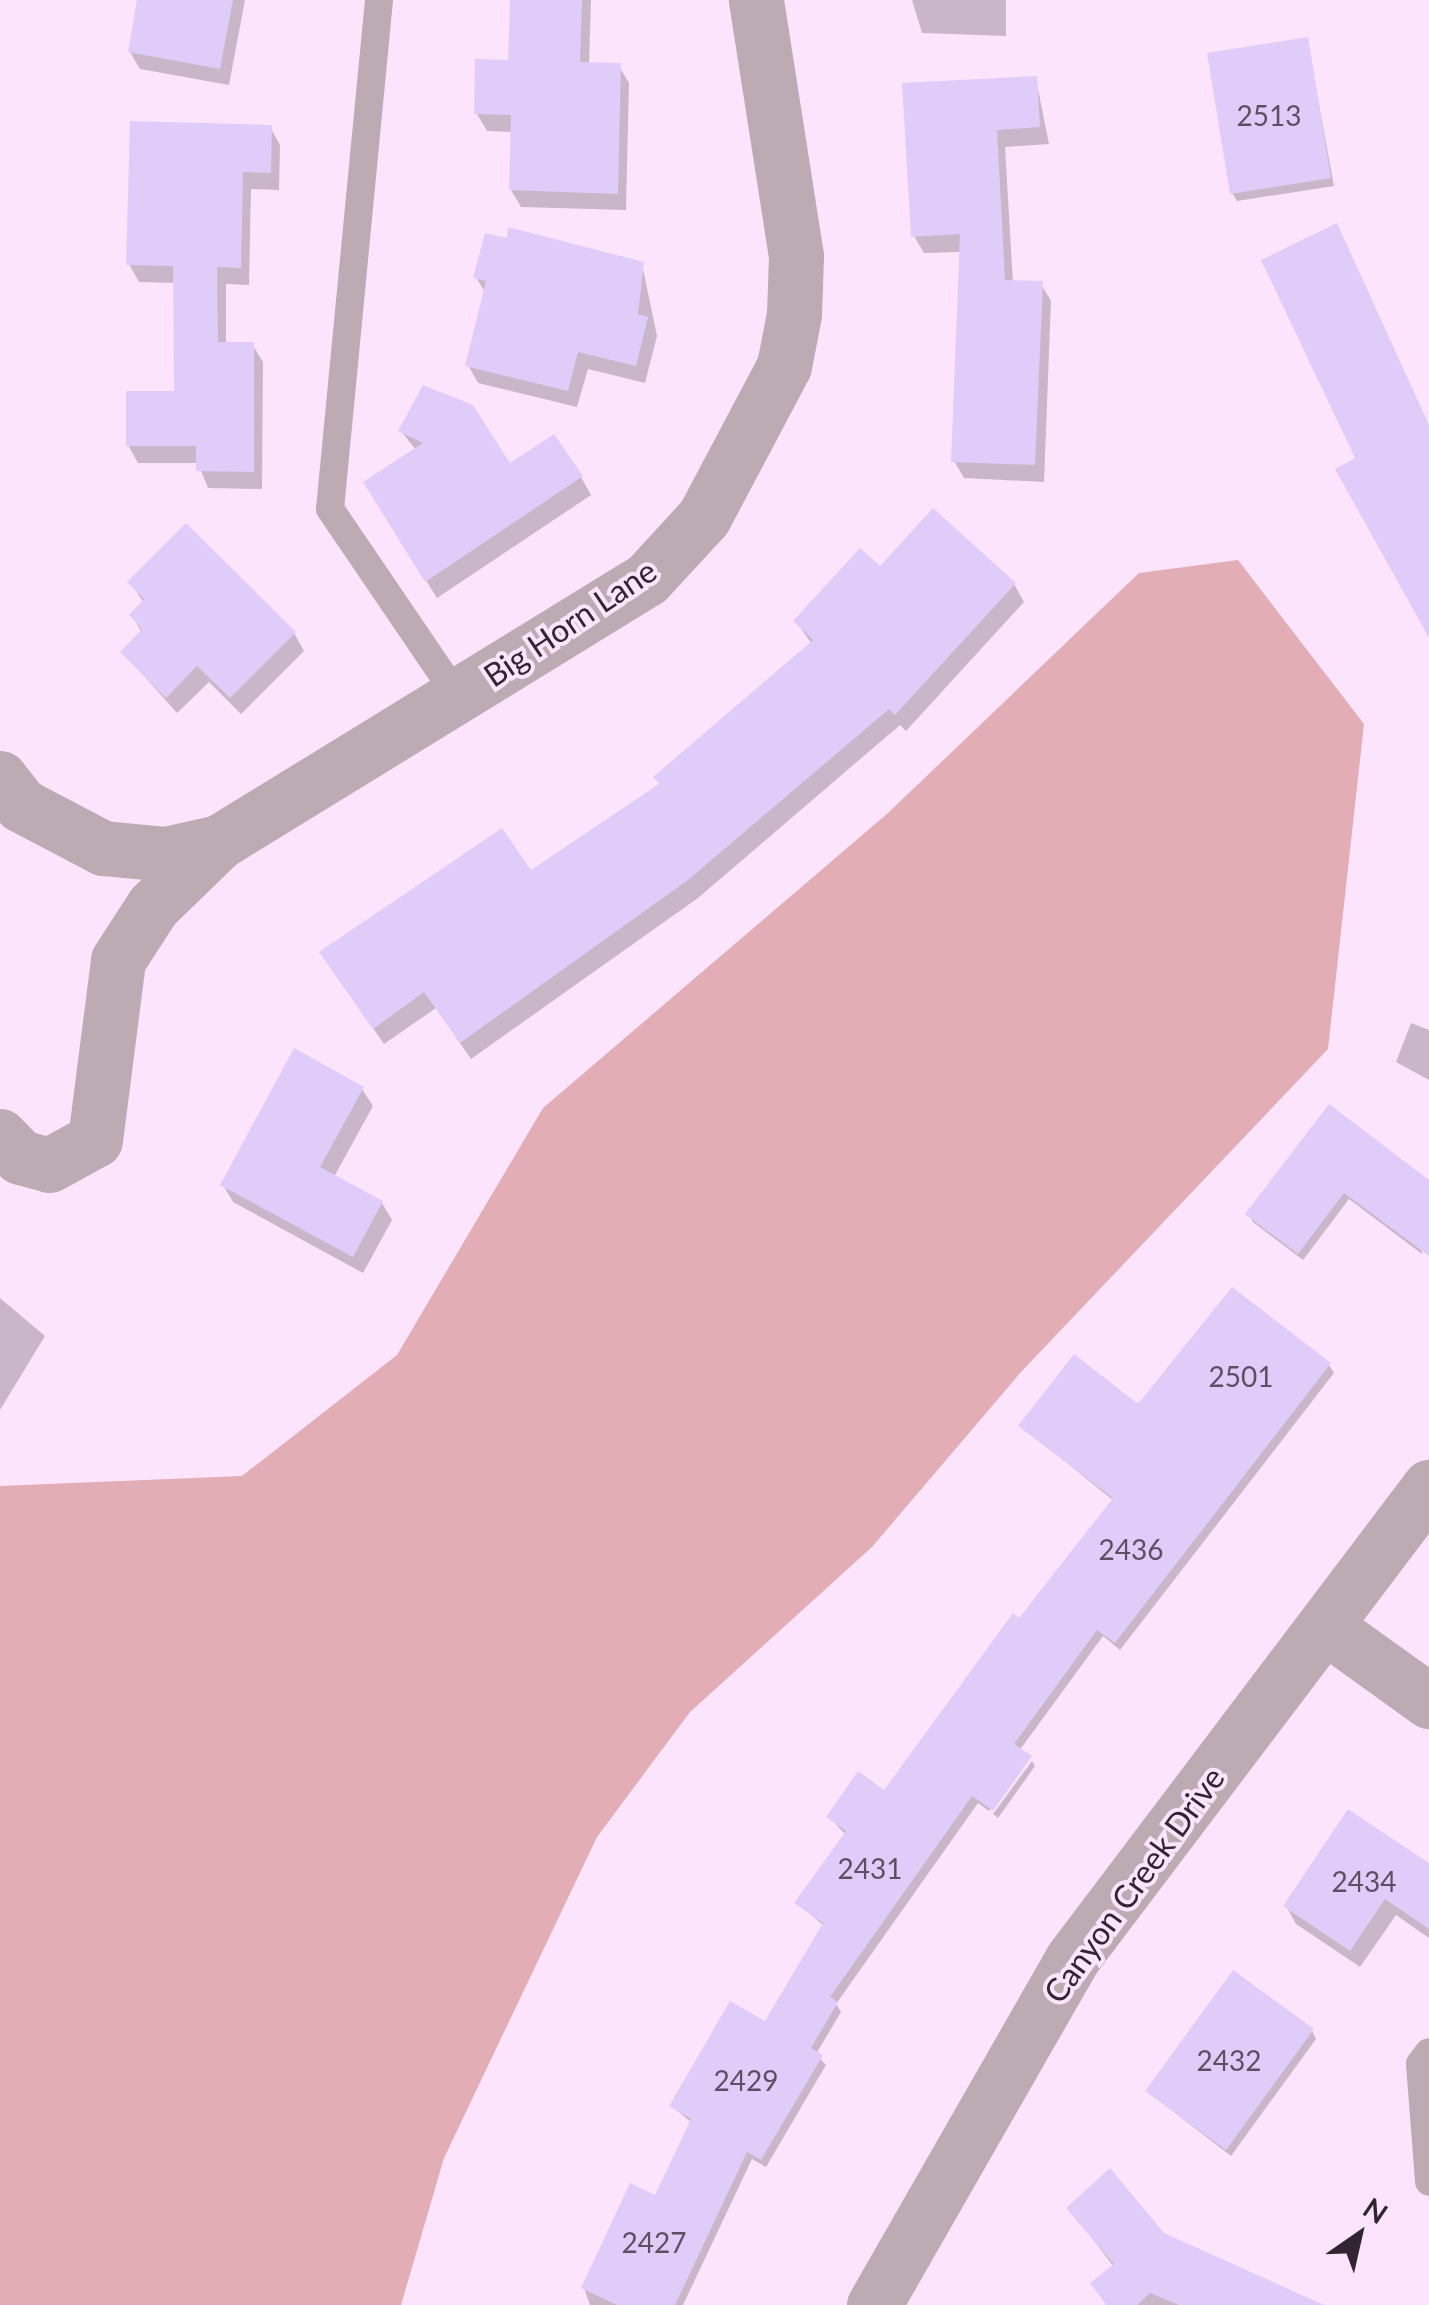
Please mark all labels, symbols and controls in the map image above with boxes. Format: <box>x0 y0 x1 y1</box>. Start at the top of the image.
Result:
house number: 2513 <box>1237 98 1301 132</box>
street label: Big Horn Lane <box>476 551 664 695</box>
house number: 2501 <box>1209 1359 1273 1393</box>
house number: 2436 <box>1099 1532 1163 1566</box>
street label: Canyon Creek Drive <box>1036 1760 1232 2010</box>
house number: 2431 <box>838 1851 902 1885</box>
house number: 2434 <box>1332 1864 1396 1898</box>
house number: 2432 <box>1197 2043 1261 2077</box>
house number: 2429 <box>714 2063 778 2097</box>
north arrow <box>1309 2185 1409 2285</box>
text: N <box>1357 2190 1394 2230</box>
house number: 2427 <box>622 2225 686 2259</box>

